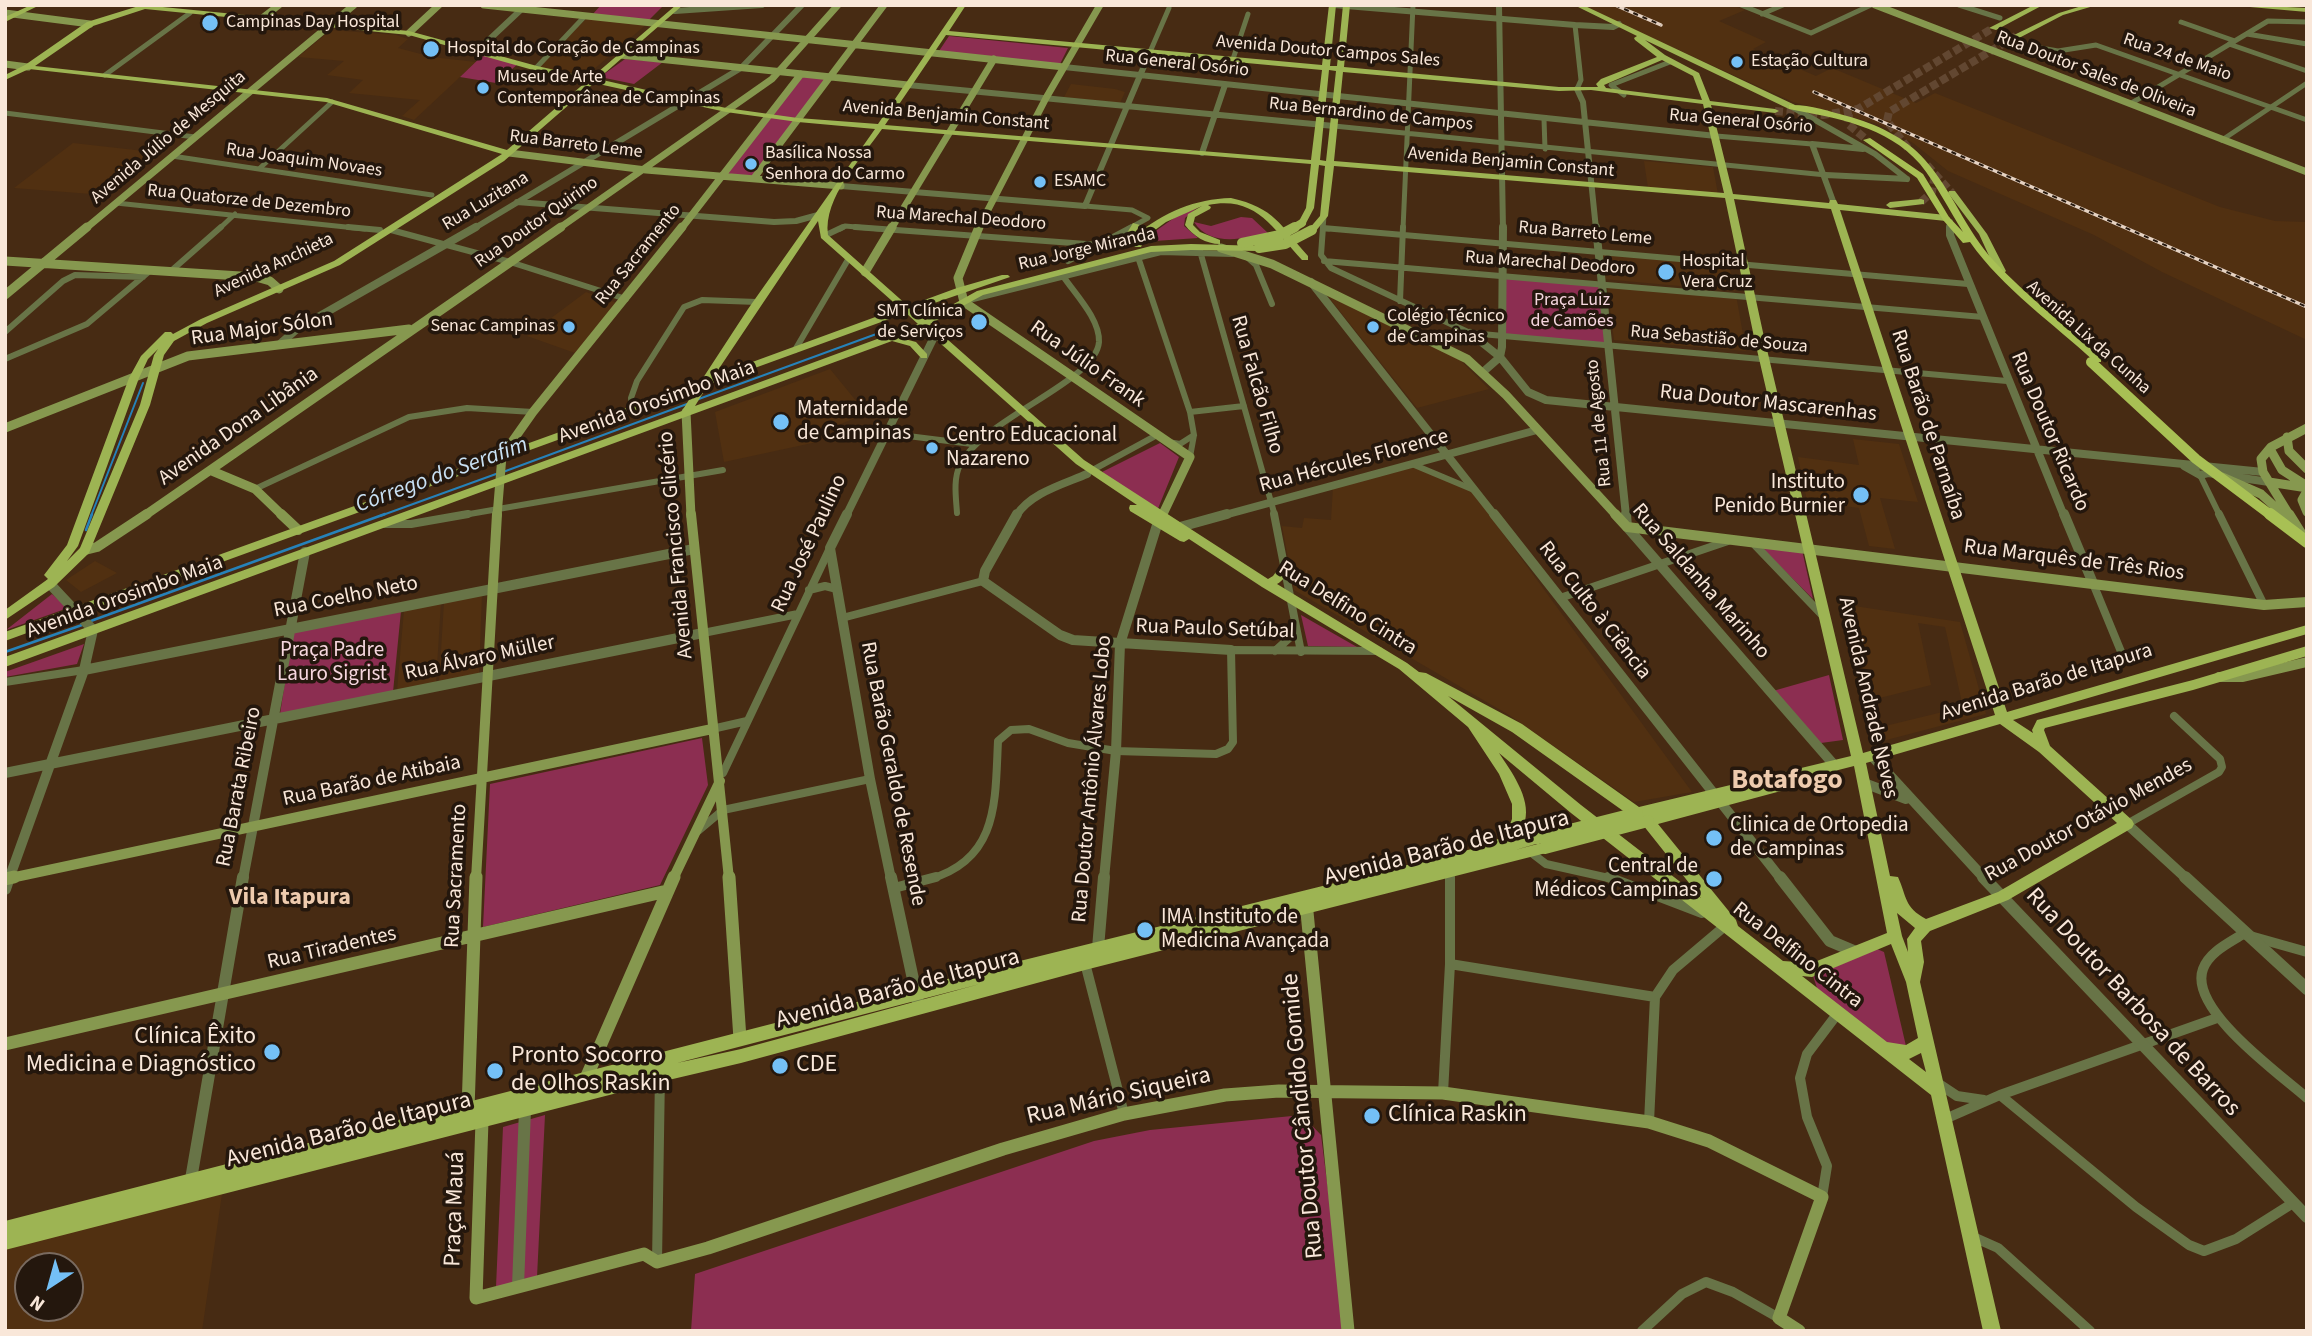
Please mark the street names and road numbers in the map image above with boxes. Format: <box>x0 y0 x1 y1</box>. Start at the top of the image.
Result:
street label: Rua Doutor Sales de Oliveira <box>1993 27 2199 123</box>
street label: Rua 24 de Maio <box>2120 29 2234 87</box>
street label: Avenida Doutor Campos Sales <box>1215 31 1441 73</box>
street label: Rua General Osório <box>1104 46 1250 82</box>
street label: Avenida Júlio de Mesquita <box>87 67 251 209</box>
street label: Rua Bernardino de Campos <box>1268 94 1474 136</box>
street label: Avenida Benjamin Constant <box>842 96 1050 136</box>
street label: Rua General Osório <box>1668 105 1814 139</box>
street label: Rua Barreto Leme <box>508 126 644 164</box>
street label: Rua Joaquim Novaes <box>224 139 384 183</box>
street label: Avenida Benjamin Constant <box>1407 143 1615 183</box>
street label: Rua Luzitana <box>439 168 533 236</box>
street label: Rua Doutor Quirino <box>471 173 603 273</box>
street label: Rua Quatorze de Dezembro <box>146 181 352 223</box>
street label: Rua Sacramento <box>592 200 686 310</box>
street label: Rua Marechal Deodoro <box>875 202 1047 236</box>
street label: Rua Barreto Leme <box>1517 217 1653 251</box>
street label: Rua Jorge Miranda <box>1016 224 1158 276</box>
street label: Avenida Anchieta <box>211 229 337 303</box>
street label: Rua Marechal Deodoro <box>1464 247 1636 281</box>
street label: Avenida Lix da Cunha <box>2021 276 2155 400</box>
street label: Rua Major Sólon <box>189 308 335 352</box>
street label: Rua Falcão Filho <box>1224 313 1288 457</box>
street label: Rua Júlio Frank <box>1024 316 1150 414</box>
street label: Rua Sebastião de Souza <box>1629 321 1809 359</box>
street label: Rua Barão de Parnaíba <box>1884 327 1970 523</box>
street label: Rua Doutor Ricardo <box>2004 348 2094 516</box>
street label: Avenida Orosimbo Maia <box>555 356 759 450</box>
street label: Rua 11 de Agosto <box>1583 358 1617 488</box>
street label: Avenida Dona Libânia <box>154 362 324 492</box>
street label: Rua Doutor Mascarenhas <box>1658 380 1878 428</box>
street label: Rua Hércules Florence <box>1257 425 1451 499</box>
street label: Avenida Francisco Glicério <box>654 430 700 660</box>
street label: Rua José Paulino <box>767 471 853 617</box>
street label: Rua Saldanha Marinho <box>1626 499 1774 665</box>
street label: Rua Marquês de Três Rios <box>1962 535 2186 587</box>
street label: Rua Culto à Ciência <box>1532 537 1656 685</box>
street label: Avenida Orosimbo Maia <box>23 551 227 645</box>
street label: Rua Delfino Cintra <box>1273 556 1421 662</box>
street label: Rua Coelho Neto <box>272 572 420 624</box>
street label: Avenida Andrade Neves <box>1832 595 1902 801</box>
street label: Rua Paulo Setúbal <box>1135 615 1295 645</box>
street label: Rua Álvaro Müller <box>403 631 557 687</box>
street label: Rua Doutor Antônio Álvares Lobo <box>1068 634 1118 924</box>
street label: Avenida Barão de Itapura <box>1938 639 2156 727</box>
street label: Rua Barão Geraldo de Resende <box>854 640 930 908</box>
street label: Rua Barata Ribeiro <box>212 705 268 869</box>
street label: Rua Barão de Atibaia <box>281 751 463 813</box>
street label: Rua Doutor Otávio Mendes <box>1981 753 2197 889</box>
street label: Rua Sacramento <box>441 803 473 949</box>
street label: Avenida Barão de Itapura <box>1322 805 1572 893</box>
street label: Rua Doutor Barbosa de Barros <box>2019 883 2245 1123</box>
street label: Rua Delfino Cintra <box>1727 897 1867 1015</box>
street label: Rua Tiradentes <box>265 922 399 976</box>
street label: Avenida Barão de Itapura <box>773 944 1023 1036</box>
street label: Rua Doutor Cândido Gomide <box>1277 972 1331 1260</box>
street label: Rua Mário Siqueira <box>1024 1062 1214 1132</box>
street label: Avenida Barão de Itapura <box>224 1087 474 1175</box>
street label: Praça Mauá <box>440 1151 472 1267</box>

